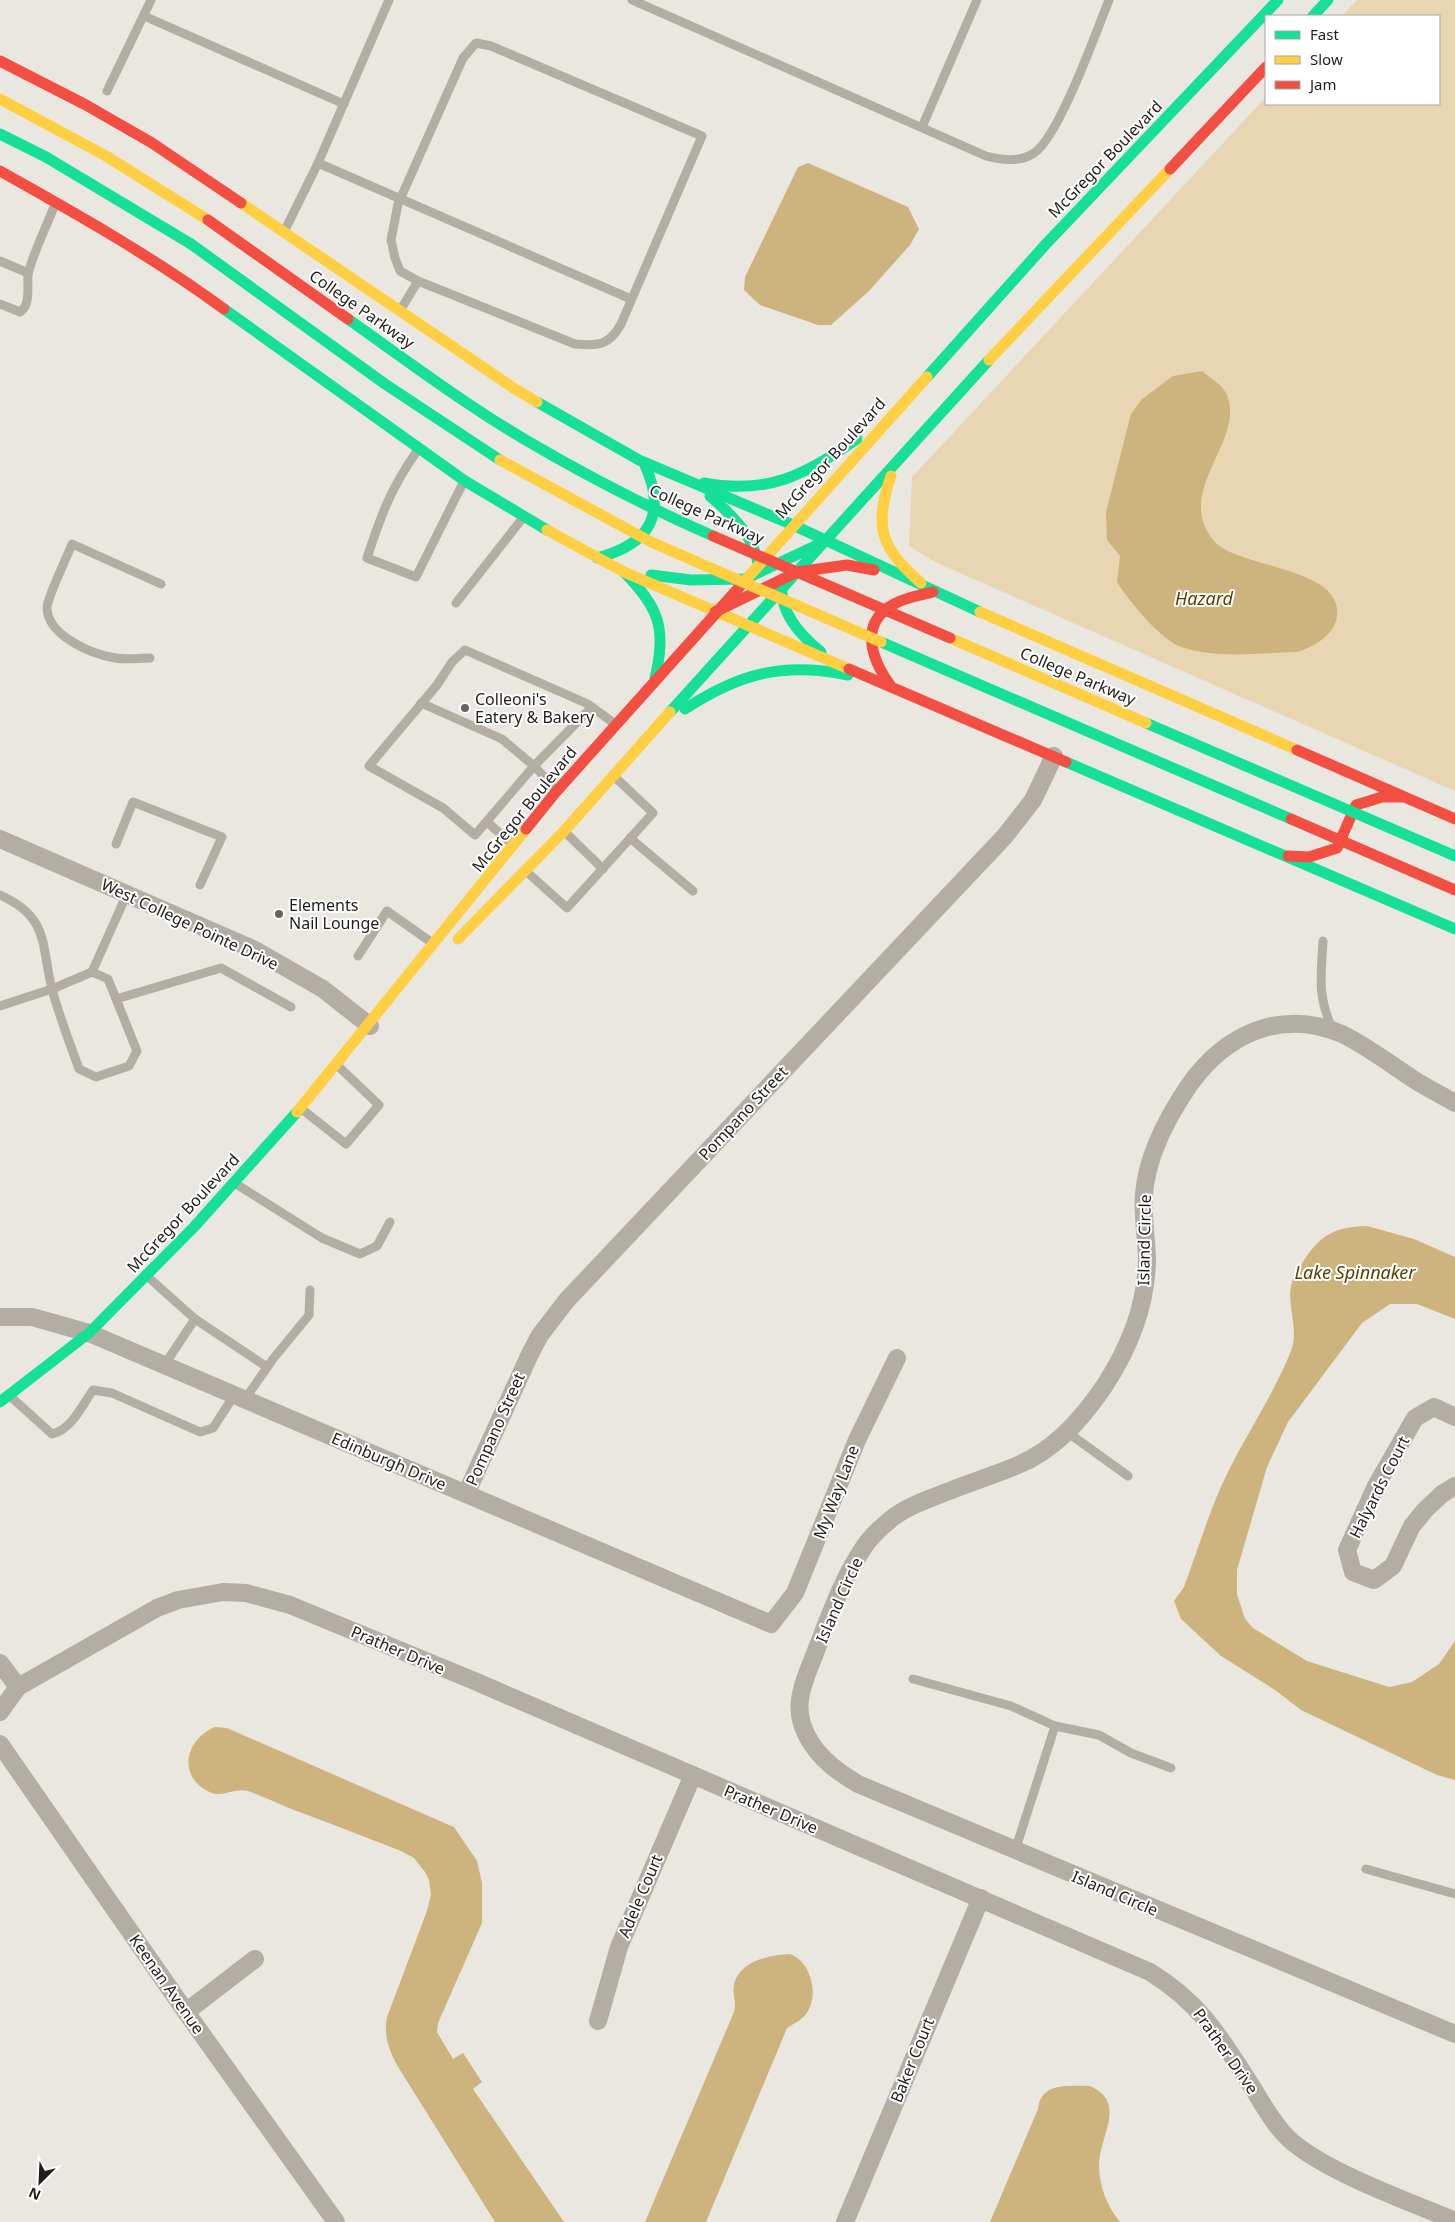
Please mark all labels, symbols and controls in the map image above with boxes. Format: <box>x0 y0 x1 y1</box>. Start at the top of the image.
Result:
legend <box>1265 15 1440 105</box>
text: Fast <box>1310 24 1339 44</box>
text: Slow <box>1310 49 1343 69</box>
text: Jam <box>1308 74 1337 94</box>
street label: McGregor Boulevard <box>1043 95 1167 223</box>
street label: College Parkway <box>305 265 420 354</box>
street label: McGregor Boulevard <box>770 393 890 523</box>
street label: College Parkway <box>646 479 769 550</box>
water label: Hazard <box>1175 586 1234 610</box>
street label: College Parkway <box>1017 642 1140 711</box>
place label: Colleoni's Eatery & Bakery <box>475 688 595 728</box>
marker: Colleoni's Eatery & Bakery <box>459 702 471 714</box>
street label: McGregor Boulevard <box>467 742 581 876</box>
street label: West College Pointe Drive <box>98 873 282 975</box>
place label: Elements Nail Lounge <box>289 894 379 934</box>
marker: Elements Nail Lounge <box>273 908 285 920</box>
street label: Pompano Street <box>694 1061 793 1165</box>
street label: McGregor Boulevard <box>122 1149 244 1277</box>
street label: Island Circle <box>1132 1194 1156 1286</box>
water label: Lake Spinnaker <box>1295 1260 1416 1284</box>
street label: Pompano Street <box>460 1369 530 1489</box>
street label: Edinburgh Drive <box>328 1427 450 1495</box>
street label: Halyards Court <box>1344 1432 1414 1542</box>
street label: My Way Lane <box>808 1442 864 1542</box>
street label: Island Circle <box>810 1554 868 1646</box>
street label: Prather Drive <box>348 1620 448 1680</box>
street label: Prather Drive <box>721 1779 821 1839</box>
street label: Adele Court <box>613 1851 667 1941</box>
street label: Island Circle <box>1069 1865 1161 1921</box>
street label: Keenan Avenue <box>124 1930 210 2038</box>
street label: Prather Drive <box>1188 2004 1264 2098</box>
street label: Baker Court <box>885 2014 939 2106</box>
north arrow <box>15 2157 65 2207</box>
text: N <box>25 2183 44 2205</box>

